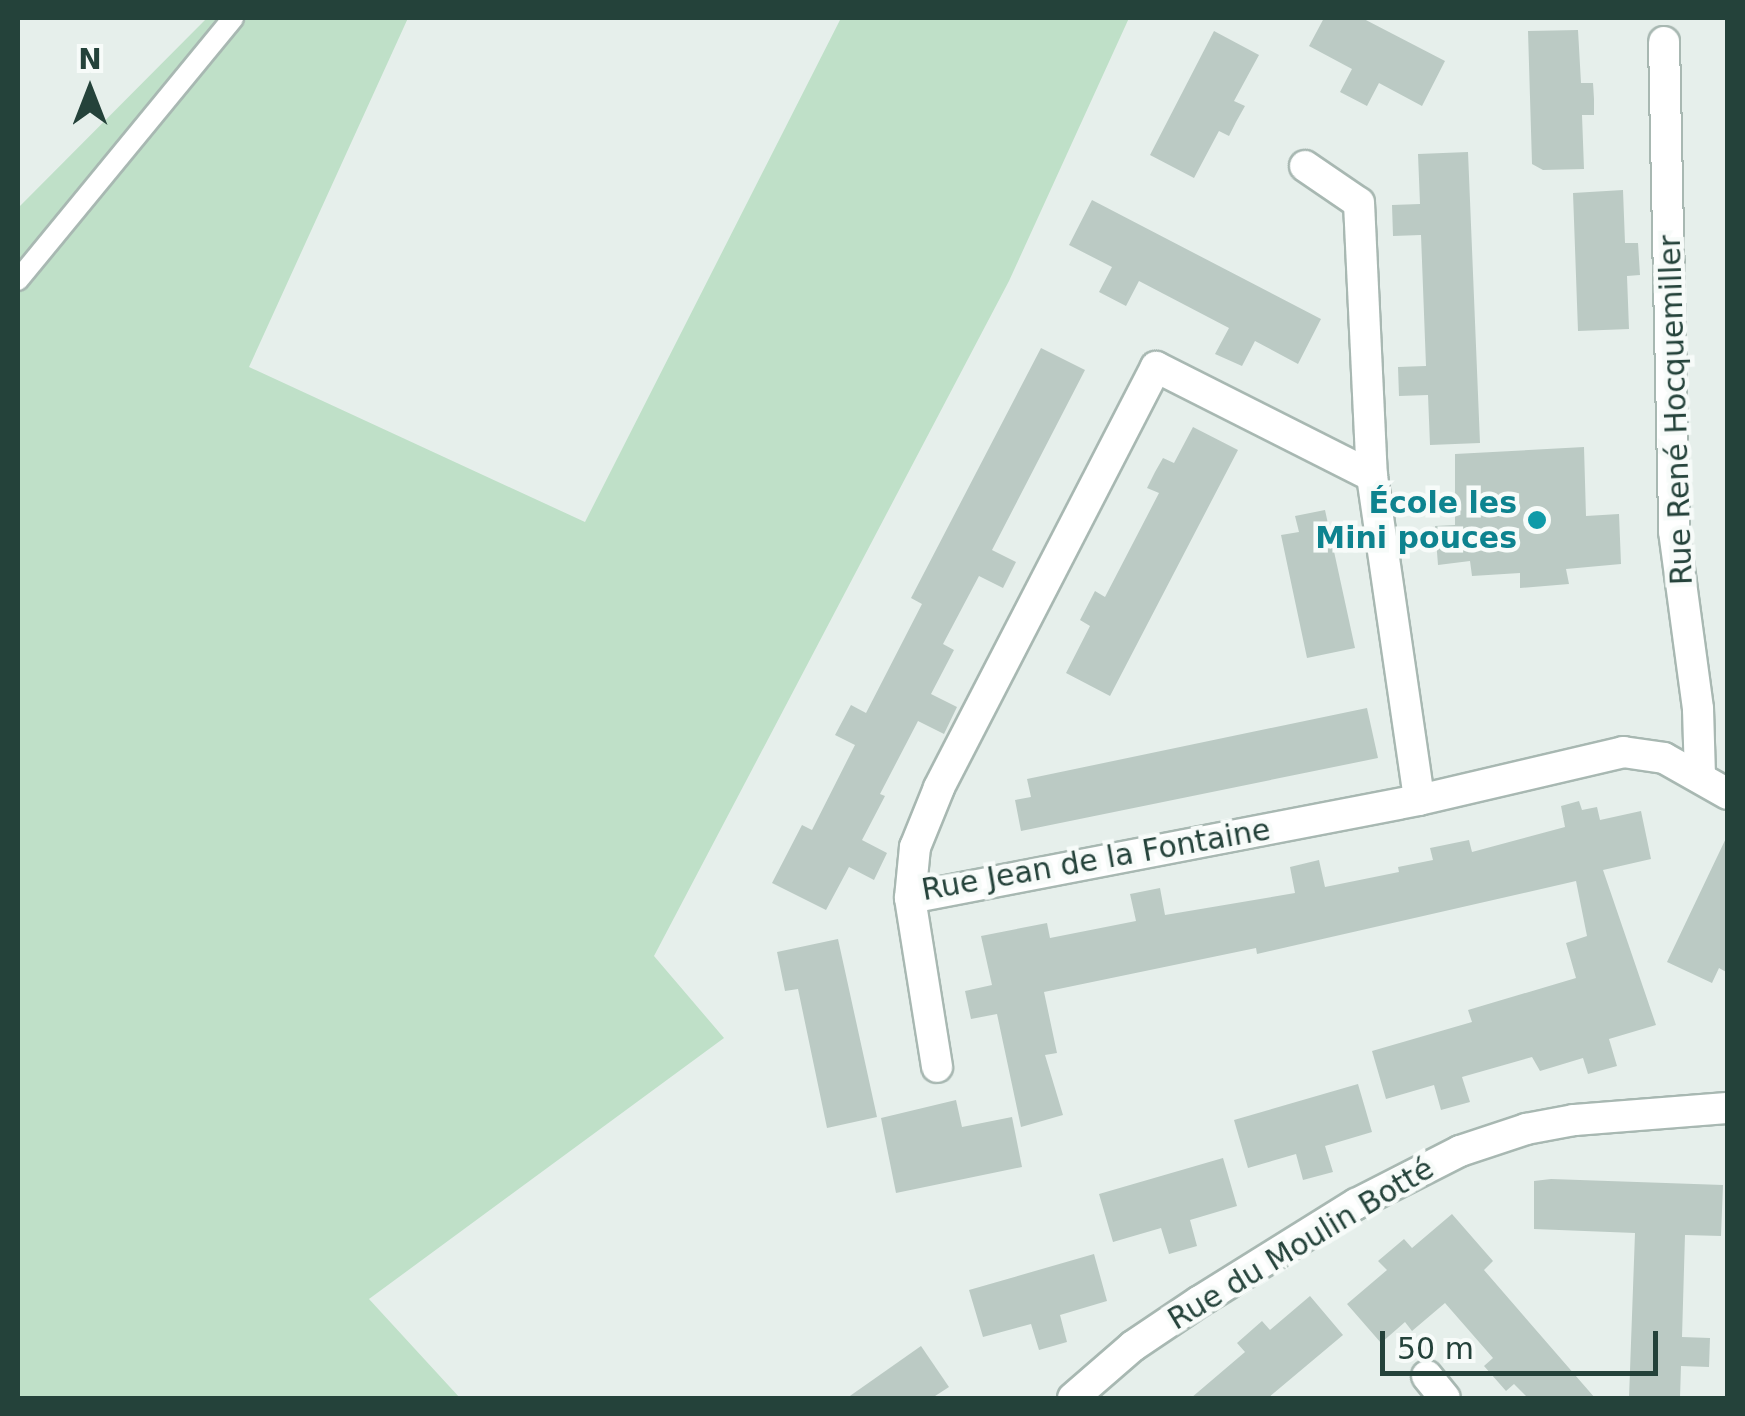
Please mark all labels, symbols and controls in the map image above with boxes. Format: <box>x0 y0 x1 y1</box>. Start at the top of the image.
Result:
north arrow <box>40 40 140 140</box>
text: N <box>78 43 102 76</box>
street label: Rue René Hocquemiller <box>1652 234 1700 586</box>
place label: École les Mini pouces <box>1315 485 1517 556</box>
marker: École les Mini pouces <box>1526 509 1548 531</box>
street label: Rue Jean de la Fontaine <box>919 812 1273 908</box>
street label: Rue du Moulin Botté <box>1162 1150 1440 1338</box>
scale bar <box>1385 1311 1662 1373</box>
text: 50 m <box>1397 1331 1474 1366</box>

